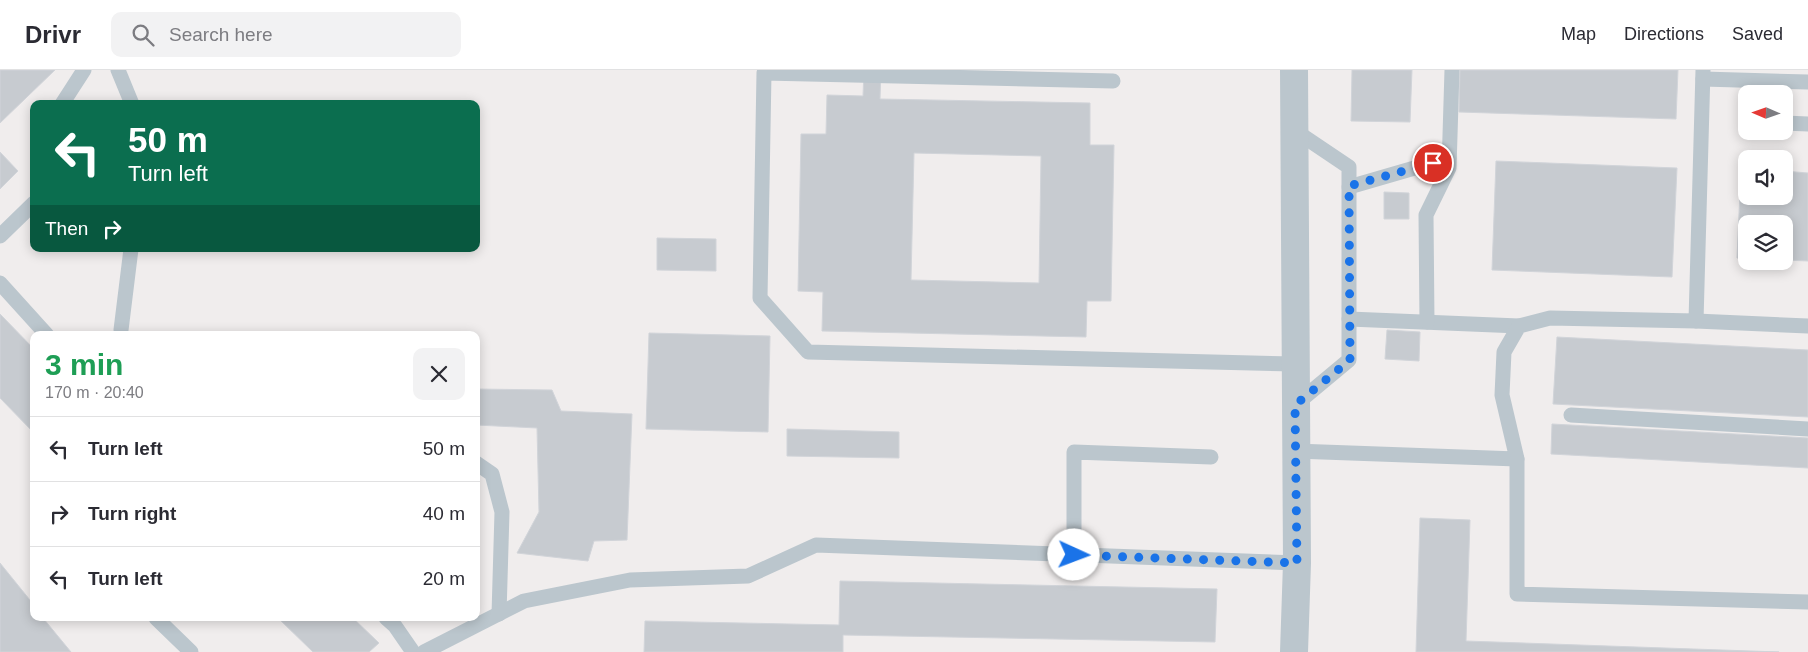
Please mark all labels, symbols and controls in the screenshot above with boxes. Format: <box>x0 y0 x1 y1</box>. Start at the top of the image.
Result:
search box <box>111 12 461 57</box>
text: Drivr <box>25 21 81 48</box>
icon: search <box>129 21 157 49</box>
text: Search here <box>169 24 273 45</box>
text: Map <box>1561 24 1596 44</box>
text: Directions <box>1624 24 1704 44</box>
text: Saved <box>1732 24 1783 44</box>
north arrow <box>1738 85 1792 140</box>
map controls <box>1738 85 1793 270</box>
icon: left <box>45 120 110 185</box>
text: 50 m <box>128 120 208 159</box>
pin <box>1412 142 1454 184</box>
icon: arrive <box>1419 149 1447 177</box>
button: sound <box>1738 150 1793 205</box>
text: Turn left <box>128 161 208 186</box>
icon: right <box>98 215 126 243</box>
button: layers <box>1738 215 1793 270</box>
text: Then <box>45 218 88 239</box>
text: 3 min <box>45 348 123 381</box>
button: close <box>413 348 465 400</box>
text: 170 m · 20:40 <box>45 384 144 401</box>
icon: left <box>45 435 73 463</box>
text: Turn left <box>88 438 163 459</box>
text: 50 m <box>423 438 465 459</box>
icon: right <box>45 500 73 528</box>
text: Turn right <box>88 503 176 524</box>
text: 40 m <box>423 503 465 524</box>
position arrow <box>1047 528 1099 580</box>
icon: left <box>45 565 73 593</box>
text: Turn left <box>88 568 163 589</box>
text: 20 m <box>423 568 465 589</box>

